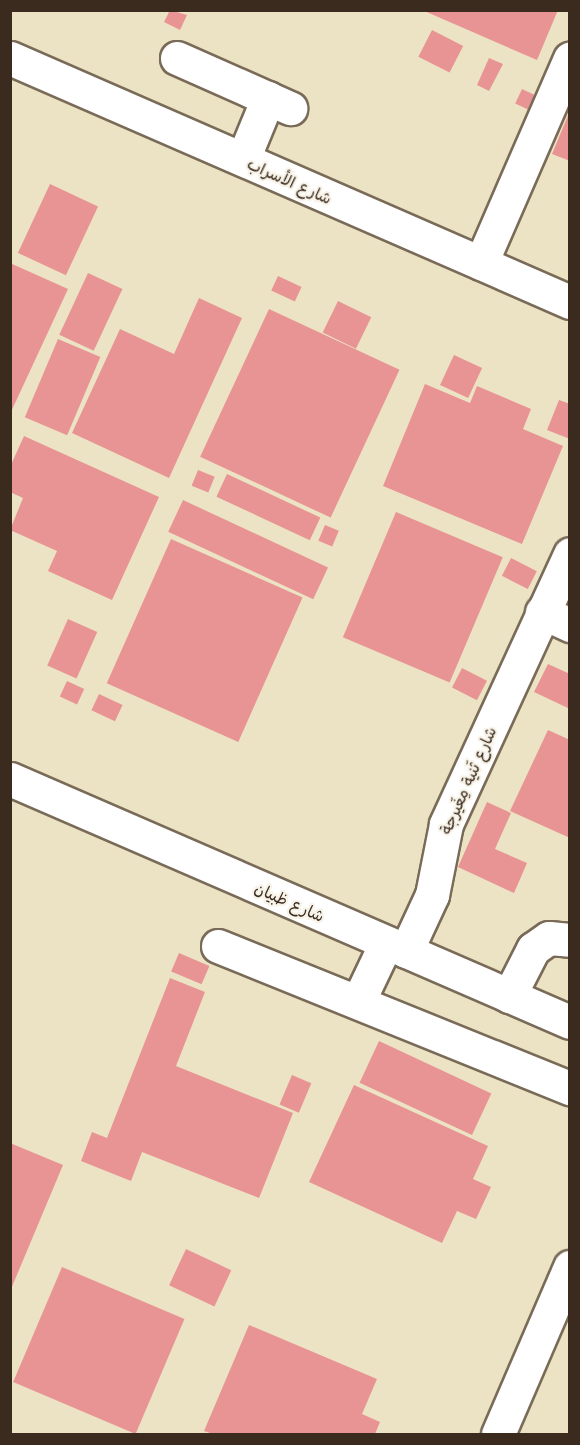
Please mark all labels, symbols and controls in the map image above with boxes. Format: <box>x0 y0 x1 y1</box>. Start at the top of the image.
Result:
street label: شارع الأسراب <box>245 153 335 207</box>
street label: شارع ثَنية مِغَيرجة <box>435 723 499 837</box>
street label: شارع ظبيان <box>252 877 328 925</box>

